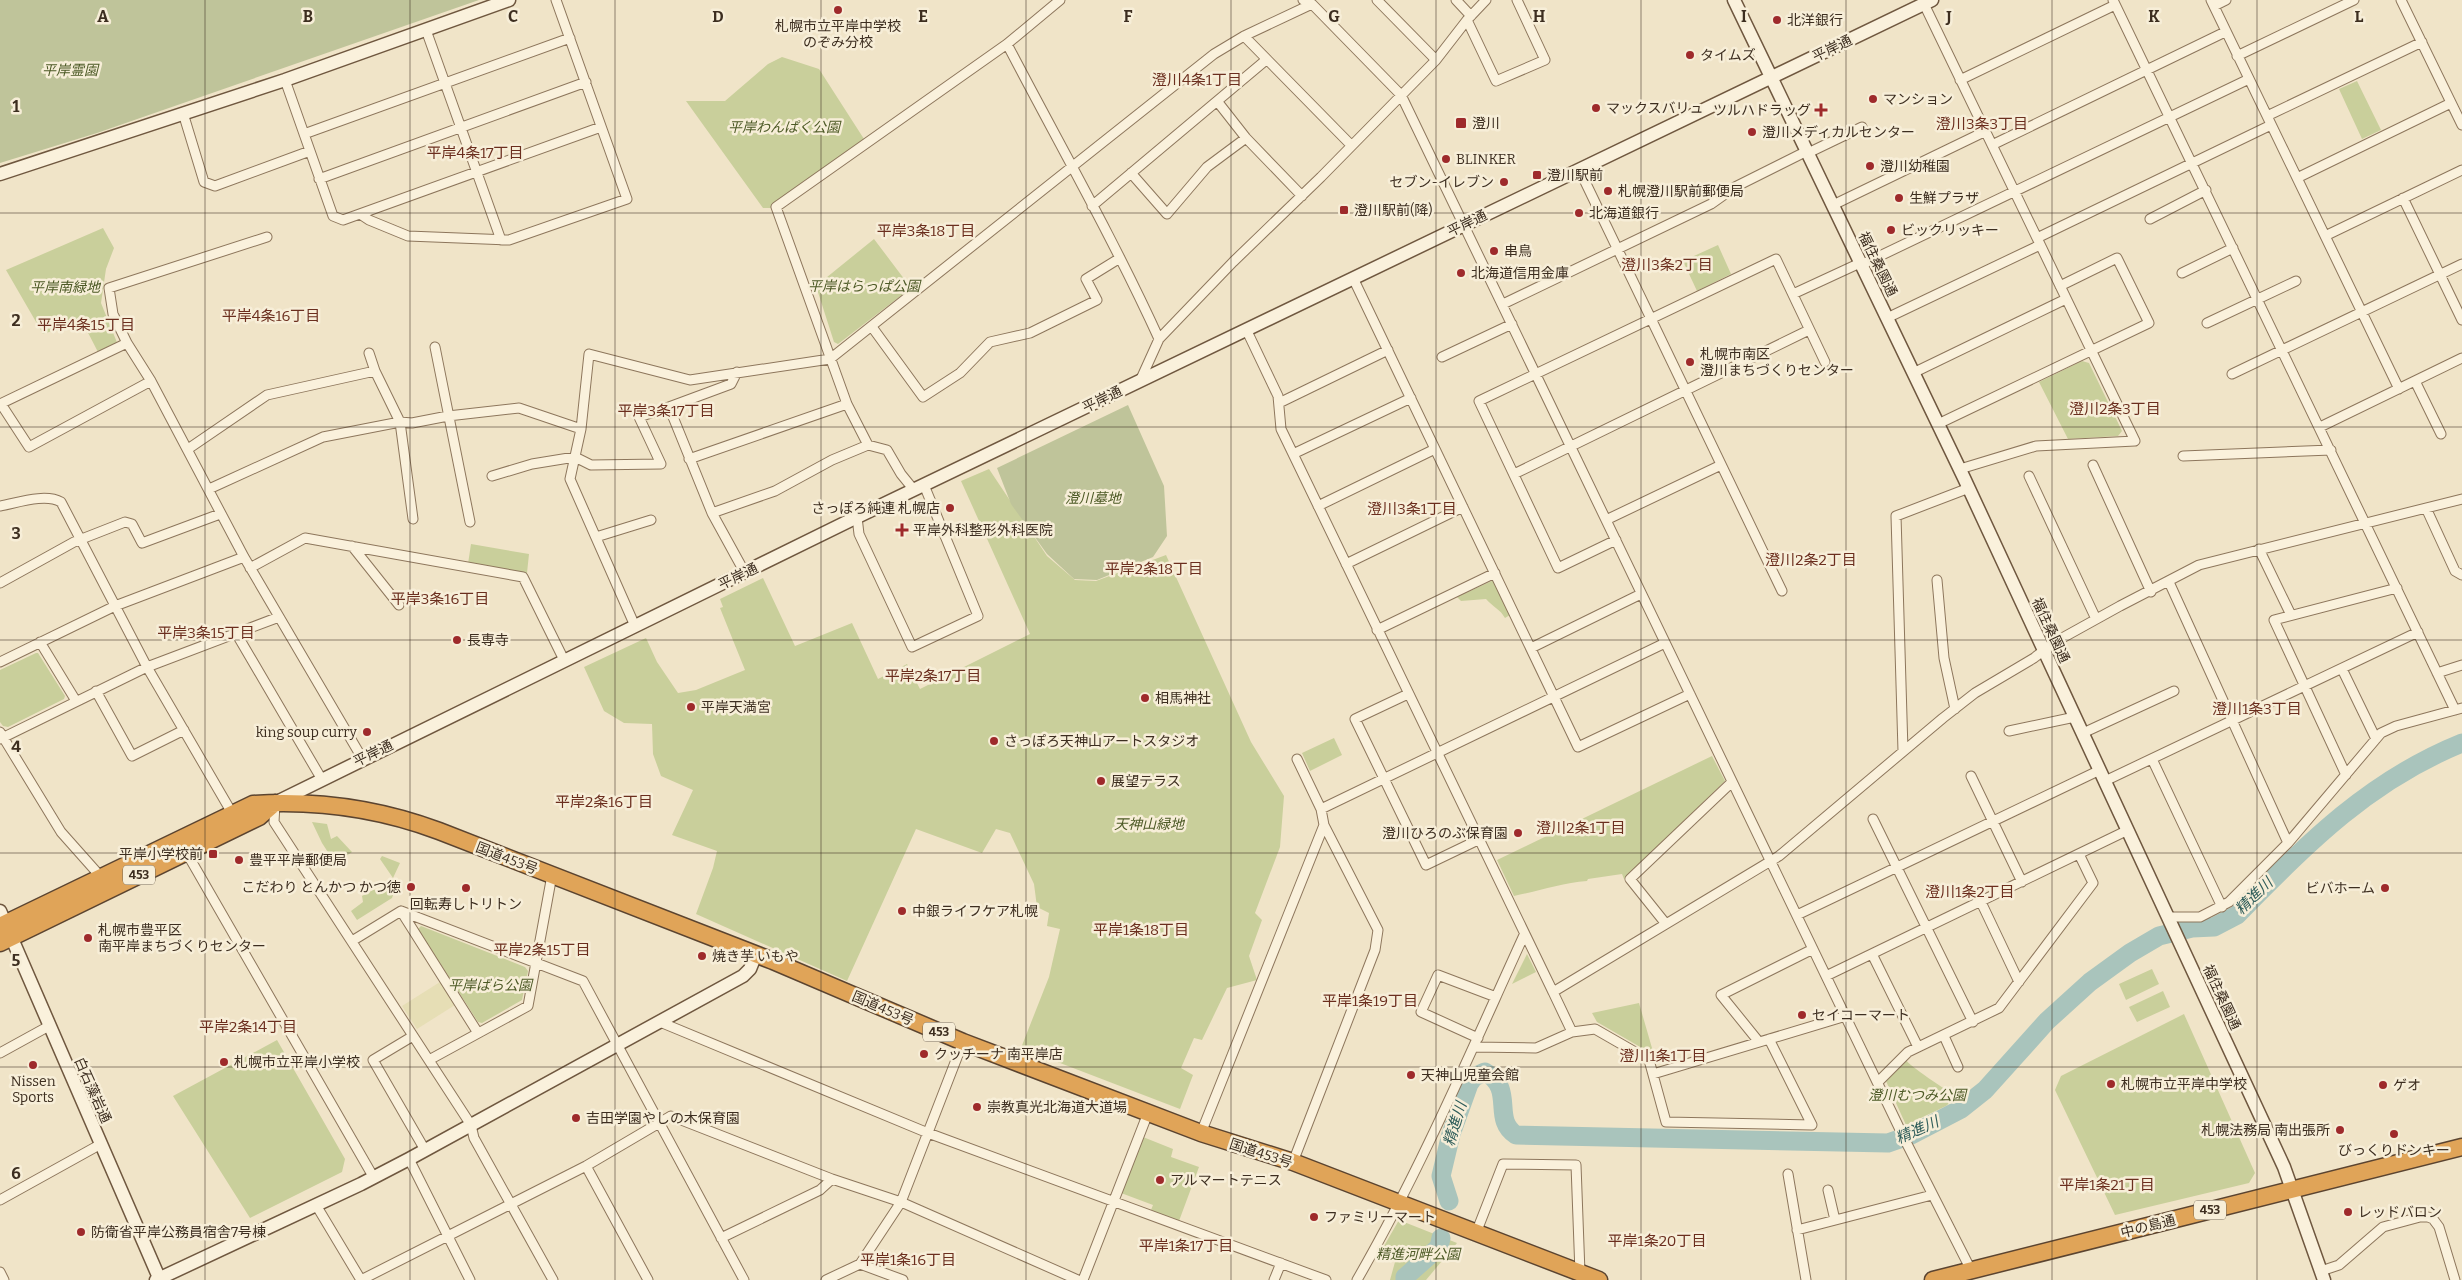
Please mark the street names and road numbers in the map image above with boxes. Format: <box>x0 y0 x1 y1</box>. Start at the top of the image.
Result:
street label: 平岸通 <box>1810 32 1855 65</box>
street label: 平岸通 <box>1445 207 1490 240</box>
street label: 福住桑園通 <box>1855 229 1901 299</box>
street label: 平岸通 <box>1080 383 1125 416</box>
street label: 平岸通 <box>716 560 761 593</box>
street label: 福住桑園通 <box>2028 595 2073 666</box>
street label: 平岸通 <box>351 737 396 770</box>
street label: 国道453号 <box>473 839 540 878</box>
road number: 453 <box>123 866 155 884</box>
street label: 福住桑園通 <box>2199 962 2244 1033</box>
street label: 国道453号 <box>849 988 916 1029</box>
road number: 453 <box>923 1022 955 1042</box>
street label: 白石藻岩通 <box>71 1055 115 1126</box>
street label: 国道453号 <box>1227 1135 1295 1172</box>
road number: 453 <box>2194 1200 2226 1220</box>
street label: 中の島通 <box>2119 1211 2177 1242</box>

